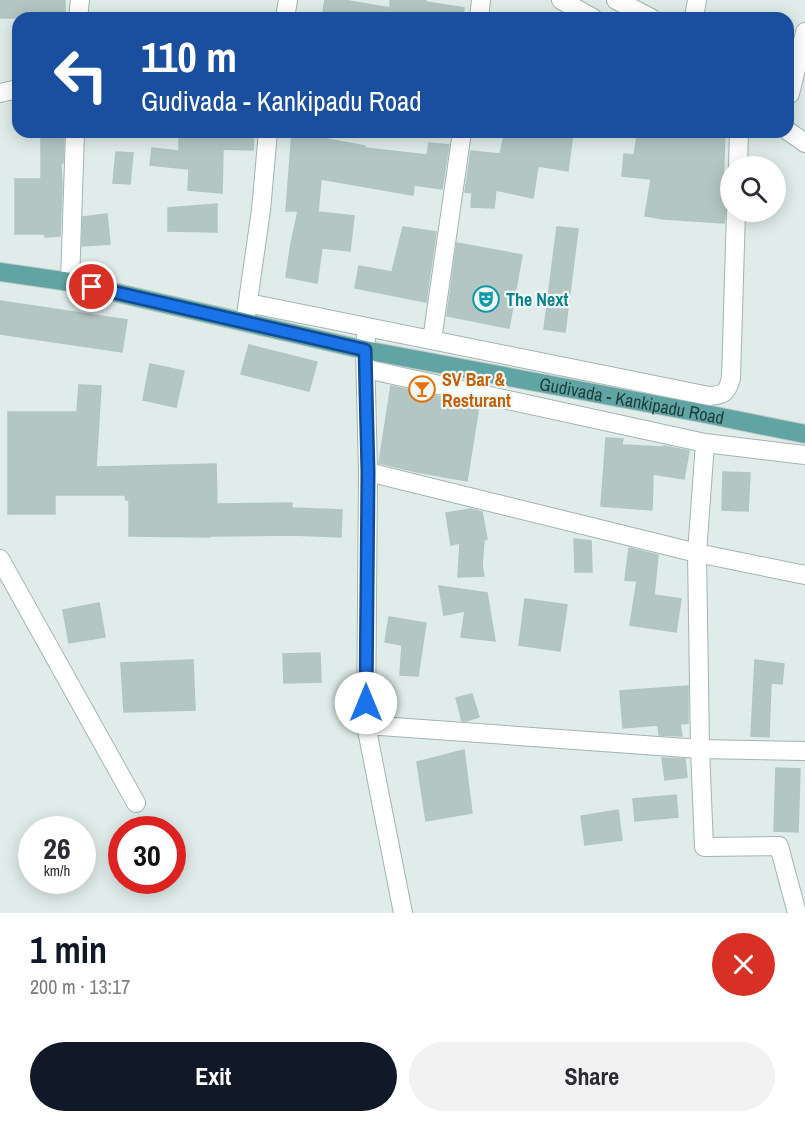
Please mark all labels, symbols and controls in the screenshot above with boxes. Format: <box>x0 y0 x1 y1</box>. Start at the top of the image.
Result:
text: 110 m <box>141 29 237 85</box>
icon: left <box>42 36 120 114</box>
text: Gudivada - Kankipadu Road <box>141 83 422 119</box>
map controls <box>720 156 786 222</box>
button: search <box>720 156 786 222</box>
pin <box>66 261 117 312</box>
icon: arrive <box>75 270 108 303</box>
theatre icon: The Next <box>471 284 501 314</box>
place label: The Next <box>506 287 568 312</box>
place label: SV Bar & Resturant <box>442 367 511 413</box>
street label: Gudivada - Kankipadu Road <box>538 371 726 430</box>
bar icon: SV Bar & Resturant <box>407 374 437 404</box>
position arrow <box>334 671 398 735</box>
speed limit sign: 30 <box>108 816 186 894</box>
text: 26 <box>43 828 71 868</box>
text: km/h <box>44 860 70 881</box>
text: 1 min <box>30 926 107 974</box>
button: close <box>712 933 775 996</box>
text: 200 m · 13:17 <box>30 973 130 1000</box>
button: Exit <box>30 1042 397 1111</box>
button: Share <box>409 1042 775 1111</box>

